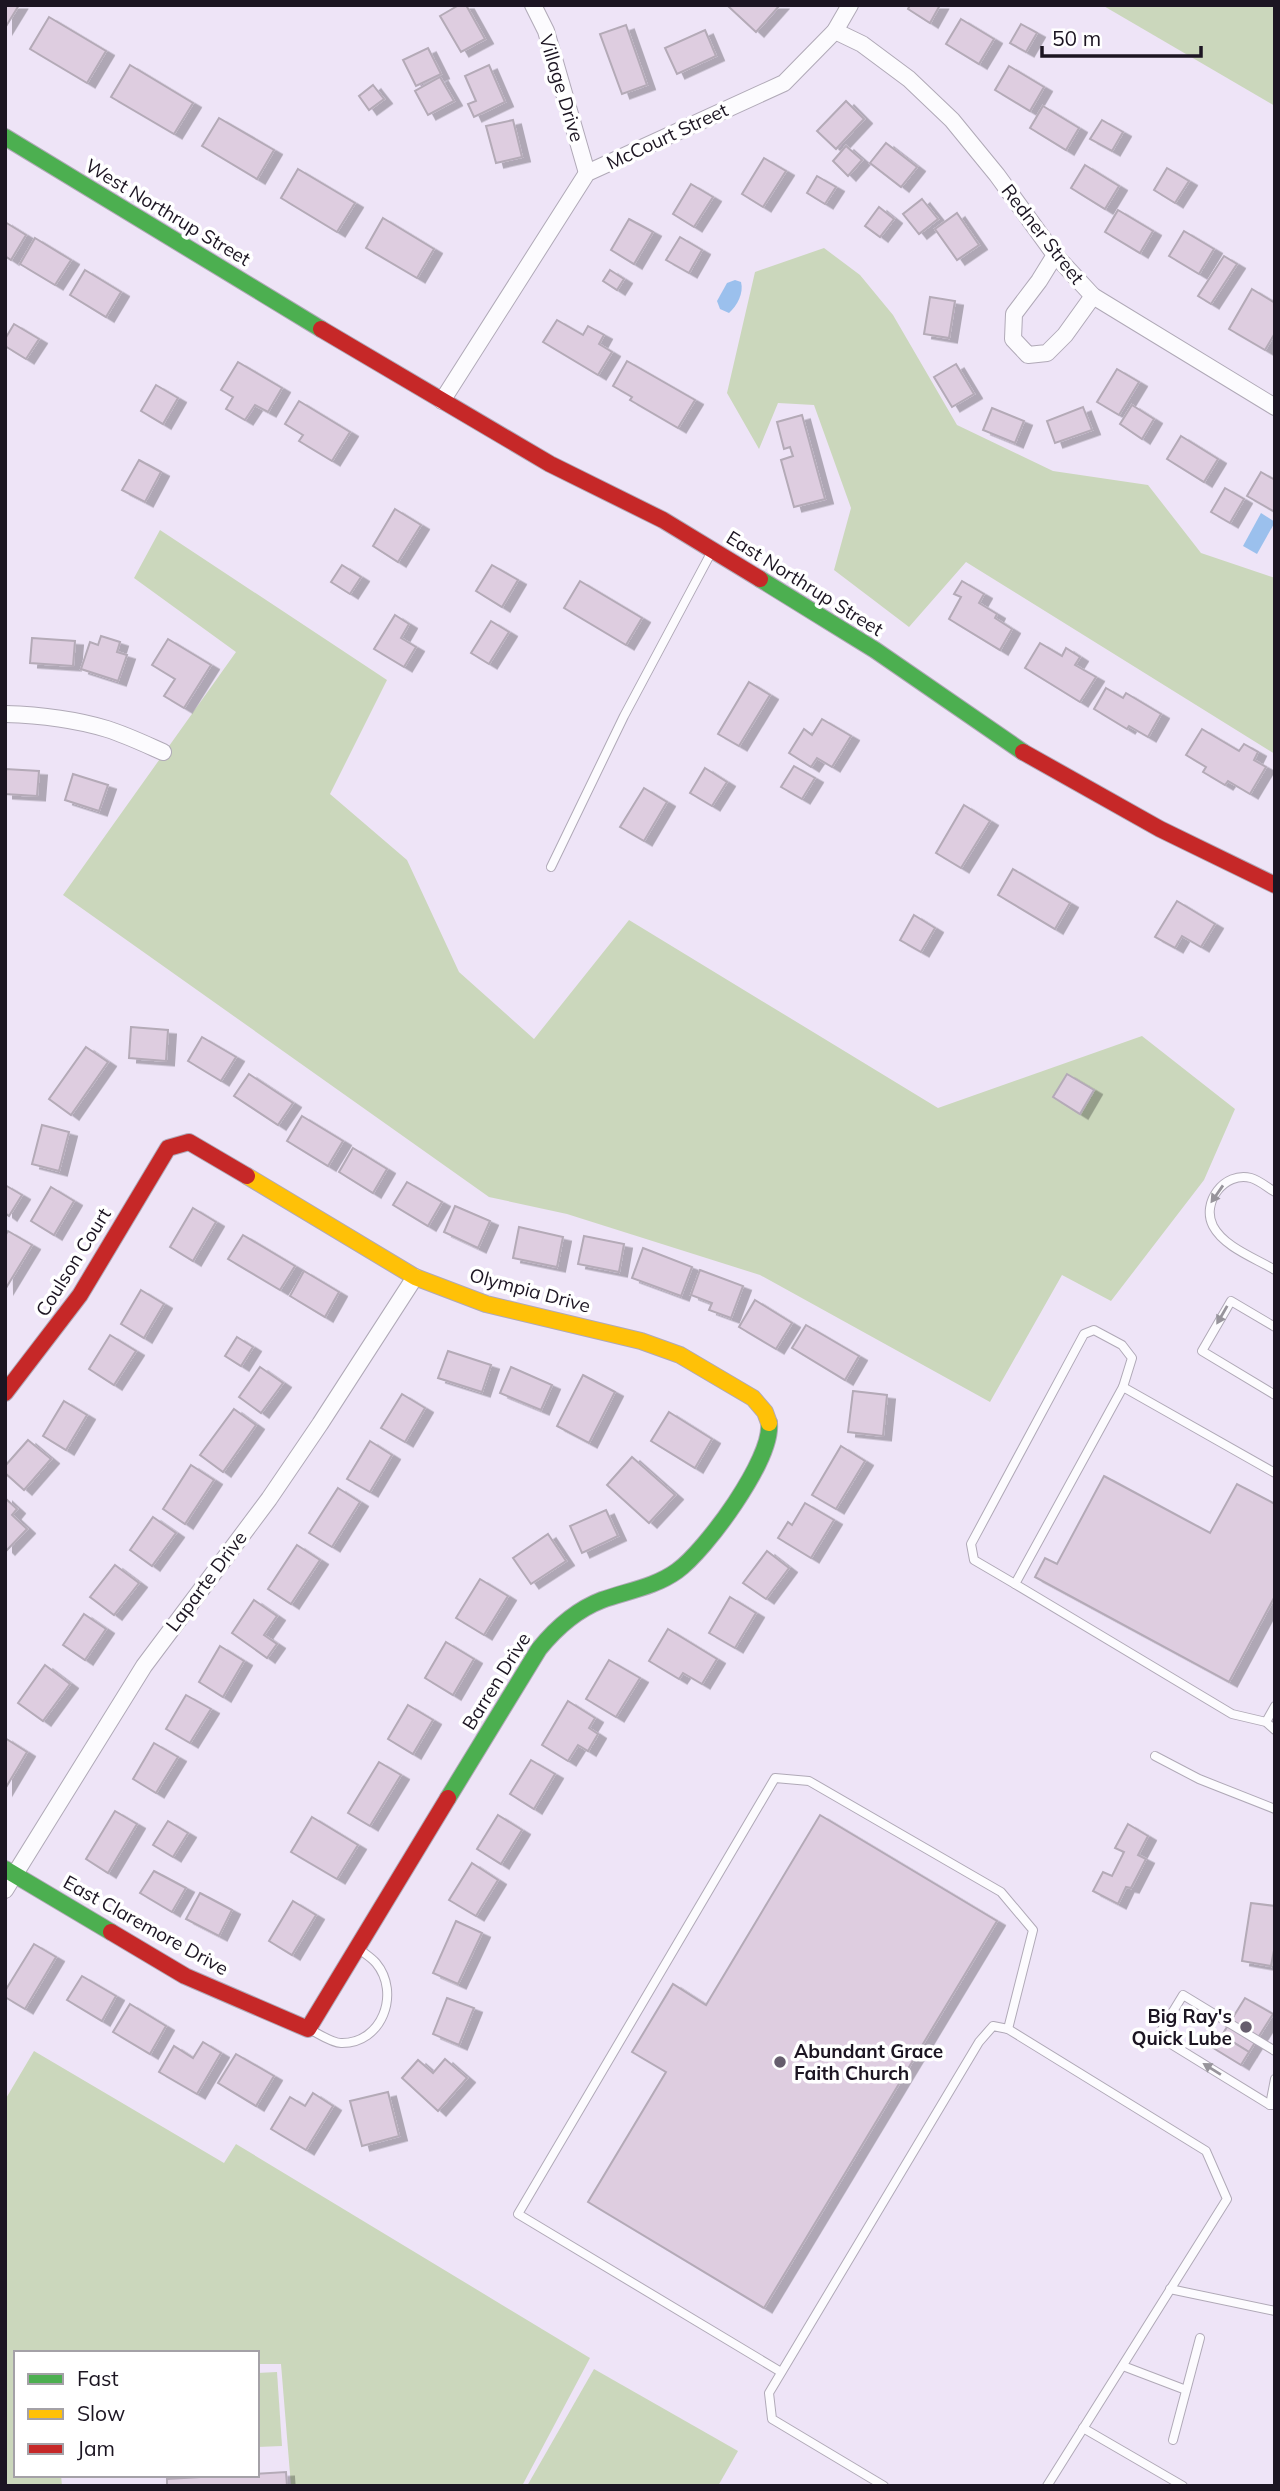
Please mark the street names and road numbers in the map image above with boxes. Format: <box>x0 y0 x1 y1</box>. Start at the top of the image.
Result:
street label: Village Drive <box>534 31 590 145</box>
street label: McCourt Street <box>602 97 732 175</box>
street label: West Northrup Street <box>81 153 255 271</box>
street label: Redner Street <box>996 179 1090 289</box>
street label: East Northrup Street <box>722 525 888 641</box>
street label: Coulson Court <box>30 1203 116 1321</box>
street label: Olympia Drive <box>467 1262 593 1318</box>
street label: Laparte Drive <box>160 1526 252 1636</box>
street label: Barren Drive <box>457 1628 535 1734</box>
street label: East Claremore Drive <box>59 1870 233 1980</box>

